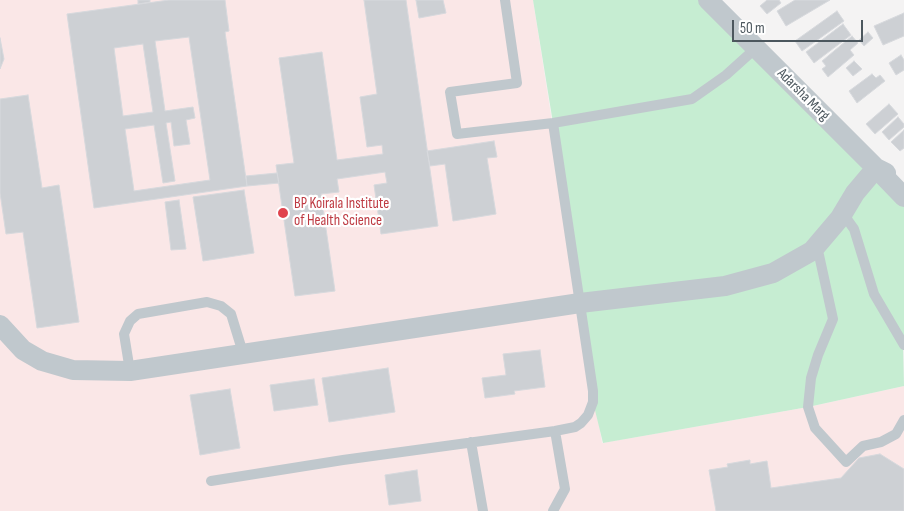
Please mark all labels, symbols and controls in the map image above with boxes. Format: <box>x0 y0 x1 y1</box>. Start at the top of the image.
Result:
scale bar <box>734 10 865 42</box>
text: 50 m <box>740 19 765 38</box>
street label: Adarsha Marg <box>773 65 833 125</box>
place label: BP Koirala Institute of Health Science <box>294 195 389 230</box>
marker: BP Koirala Institute of Health Science <box>276 206 290 220</box>

